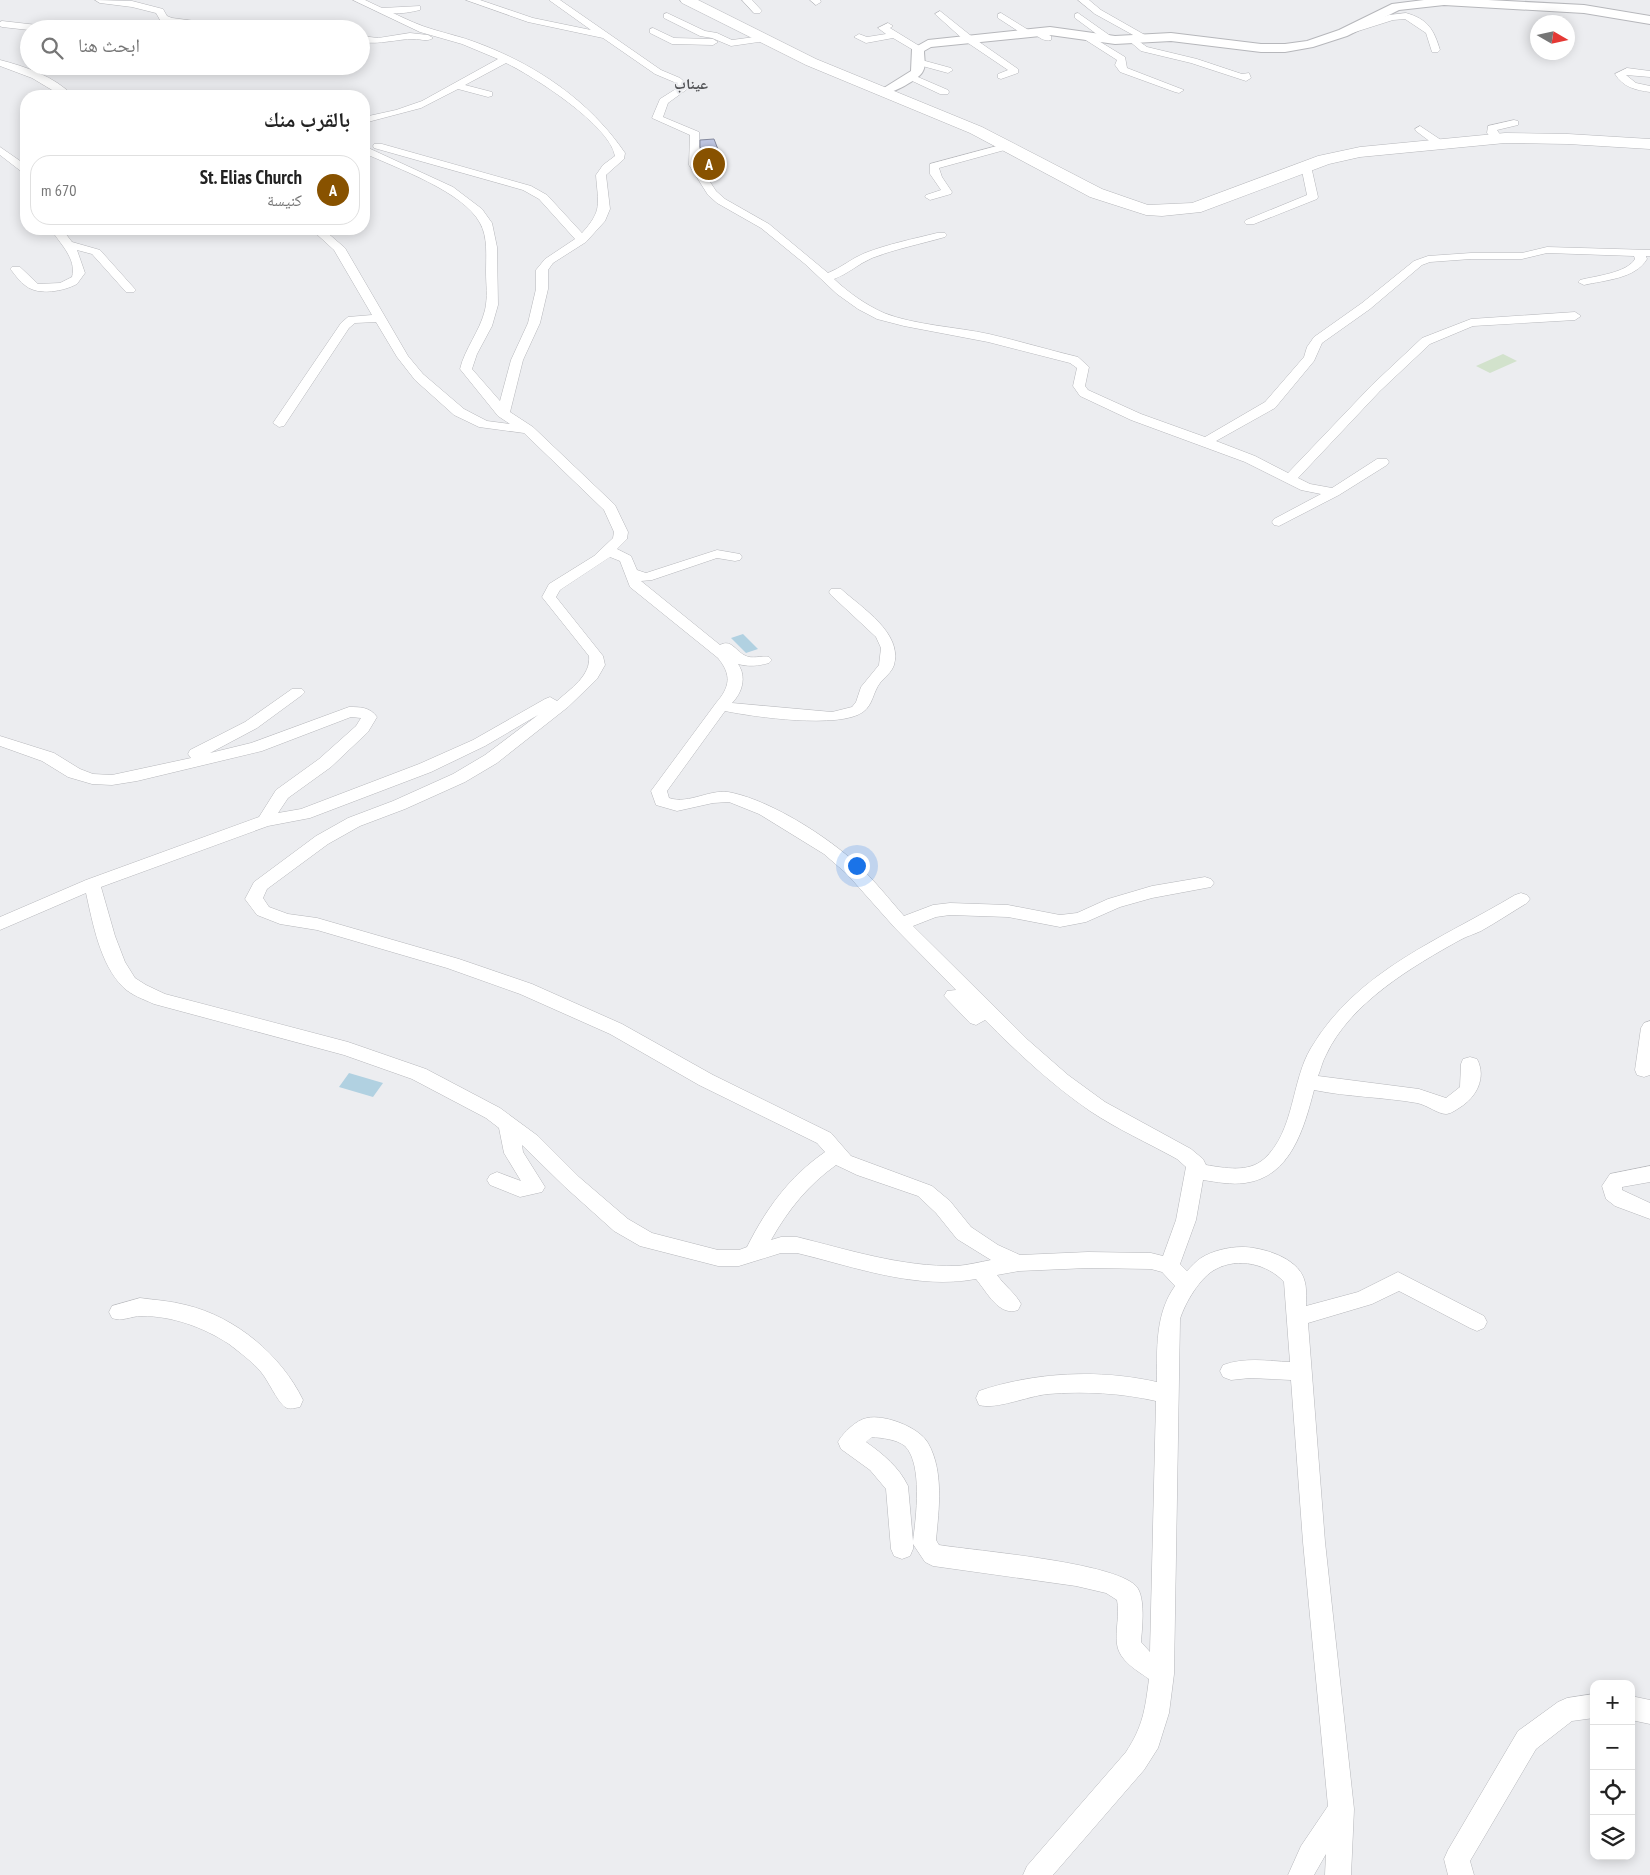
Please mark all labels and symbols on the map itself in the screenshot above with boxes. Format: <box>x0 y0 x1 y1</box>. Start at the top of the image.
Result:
north arrow <box>1530 15 1575 60</box>
district label: عيناب <box>674 74 708 93</box>
pin: A <box>693 145 725 183</box>
your location <box>844 853 870 879</box>

